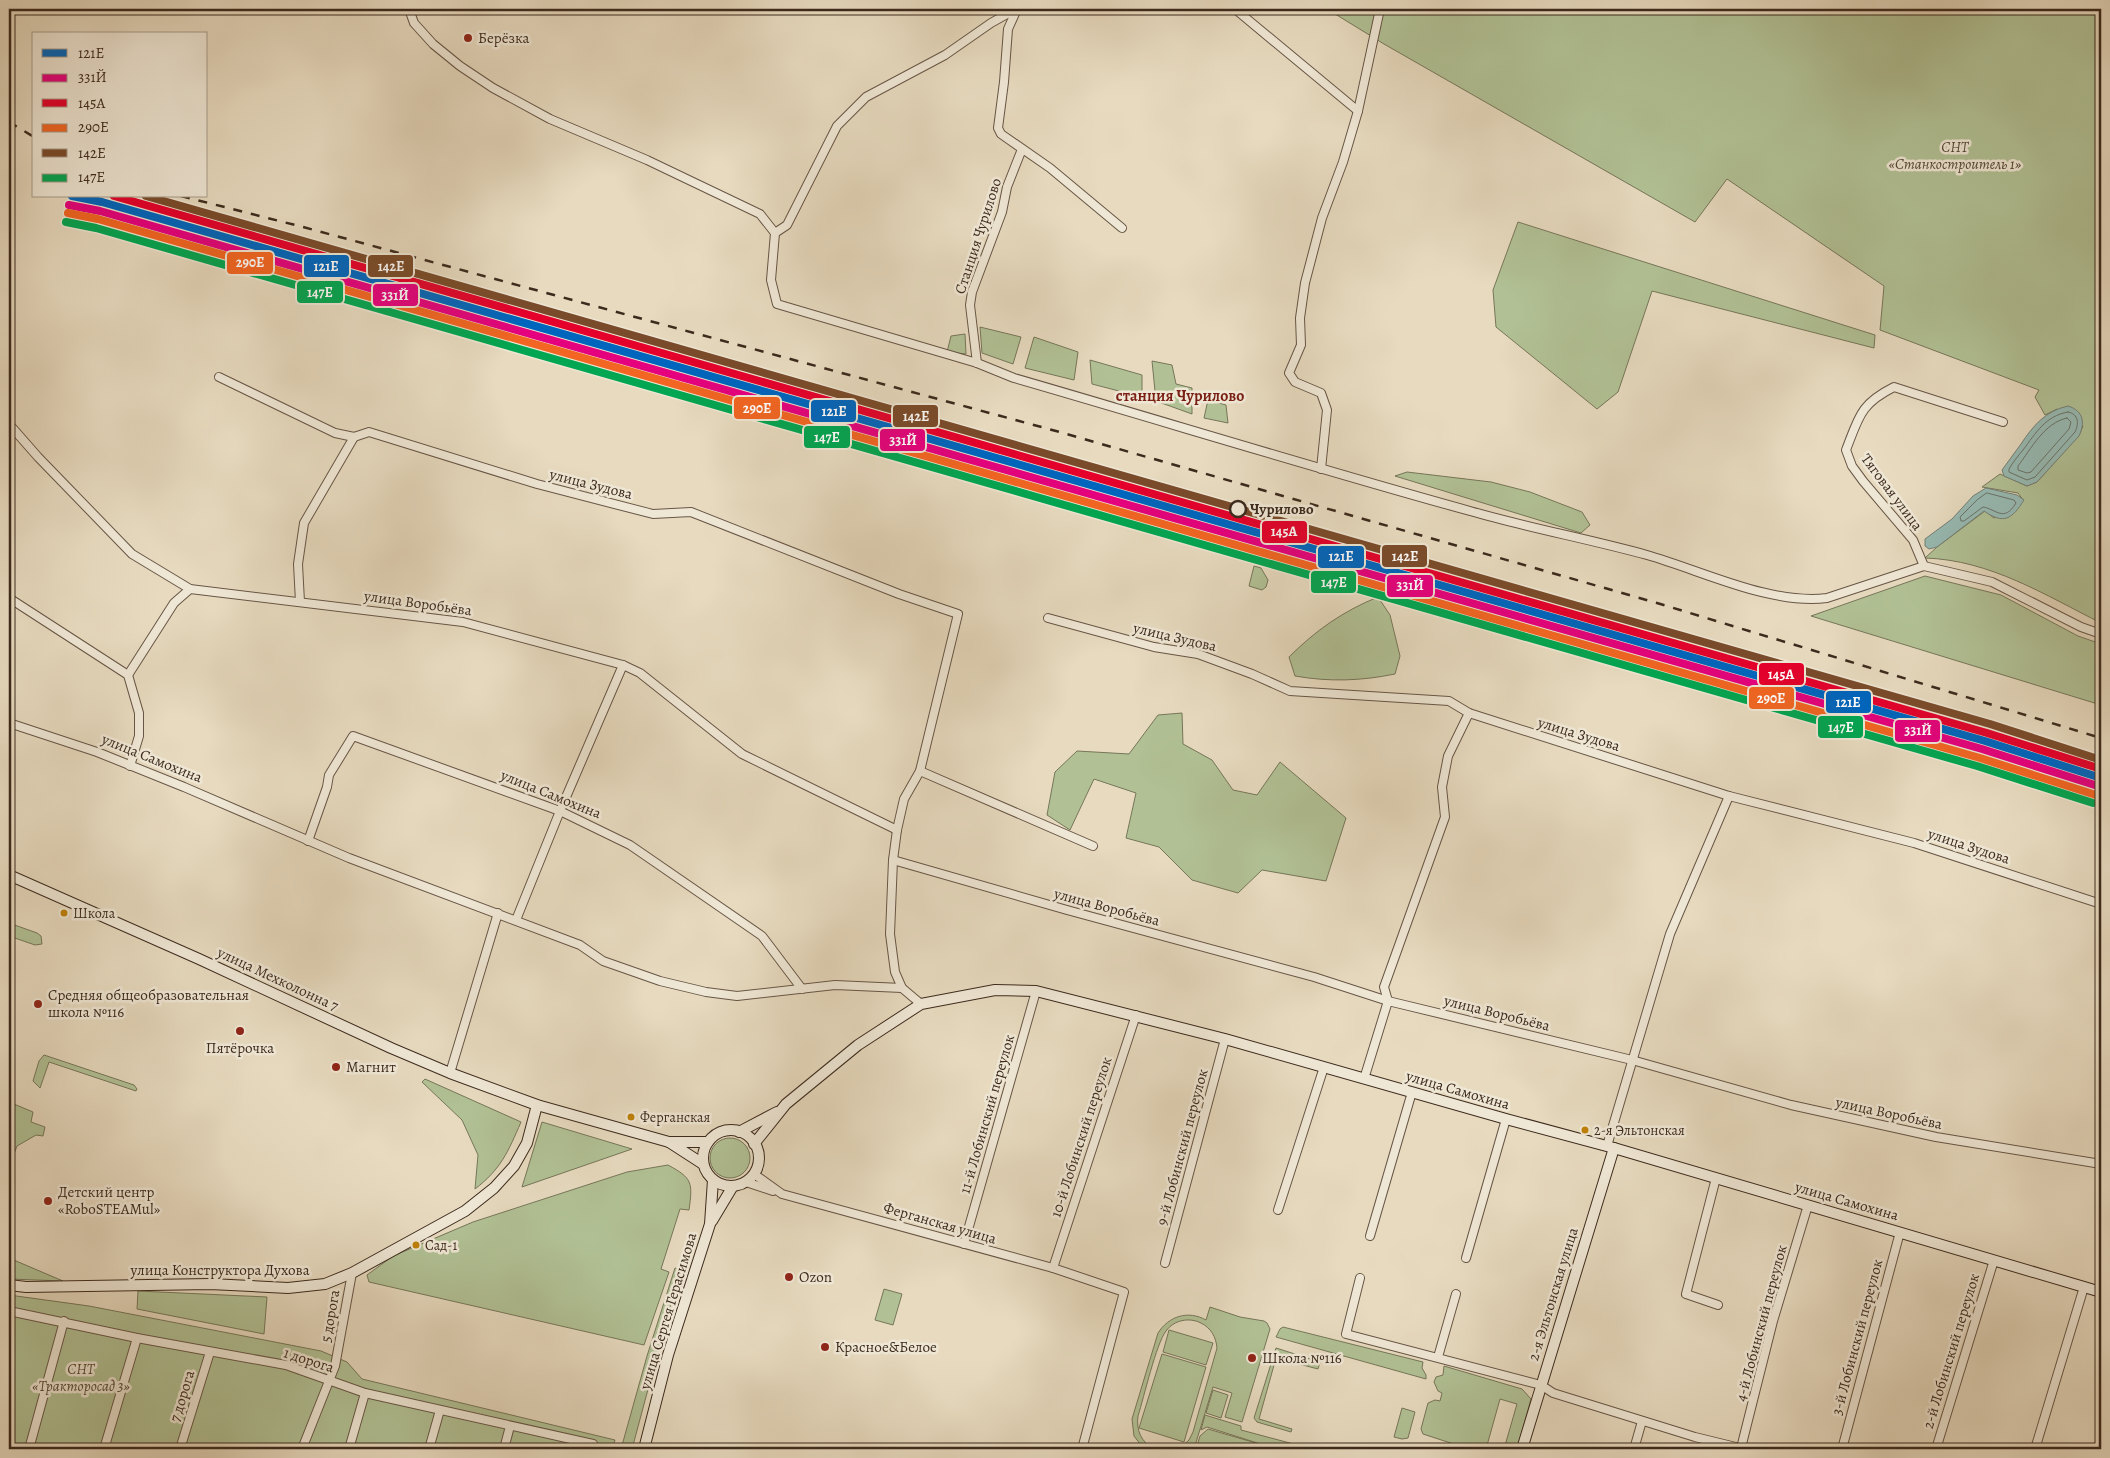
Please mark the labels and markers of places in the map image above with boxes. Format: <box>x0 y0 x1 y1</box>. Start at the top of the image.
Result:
place label: Берёзка <box>478 28 529 48</box>
marker: Берёзка <box>462 32 474 44</box>
place label: Чурилово <box>1250 499 1314 519</box>
marker: Чурилово <box>1229 500 1247 518</box>
place label: Школа <box>73 904 116 923</box>
marker: Школа <box>59 908 69 918</box>
place label: Средняя общеобразовательная школа №116 <box>48 985 249 1022</box>
marker: Средняя общеобразовательная школа №116 <box>32 998 44 1010</box>
marker: Пятёрочка <box>234 1025 246 1037</box>
place label: Пятёрочка <box>206 1038 274 1058</box>
place label: Магнит <box>346 1057 396 1077</box>
marker: Магнит <box>330 1061 342 1073</box>
place label: Ферганская <box>640 1108 711 1127</box>
marker: Ферганская <box>626 1112 636 1122</box>
place label: 2-я Эльтонская <box>1594 1121 1685 1140</box>
marker: 2-я Эльтонская <box>1580 1125 1590 1135</box>
place label: Детский центр «RoboSTEAMul» <box>58 1182 161 1219</box>
marker: Детский центр «RoboSTEAMul» <box>42 1195 54 1207</box>
place label: Сад-1 <box>425 1236 457 1255</box>
marker: Сад-1 <box>411 1240 421 1250</box>
place label: Ozon <box>799 1267 832 1287</box>
marker: Ozon <box>783 1271 795 1283</box>
place label: Красное&Белое <box>835 1337 937 1357</box>
marker: Красное&Белое <box>819 1341 831 1353</box>
place label: Школа №116 <box>1262 1348 1342 1368</box>
marker: Школа №116 <box>1246 1352 1258 1364</box>

